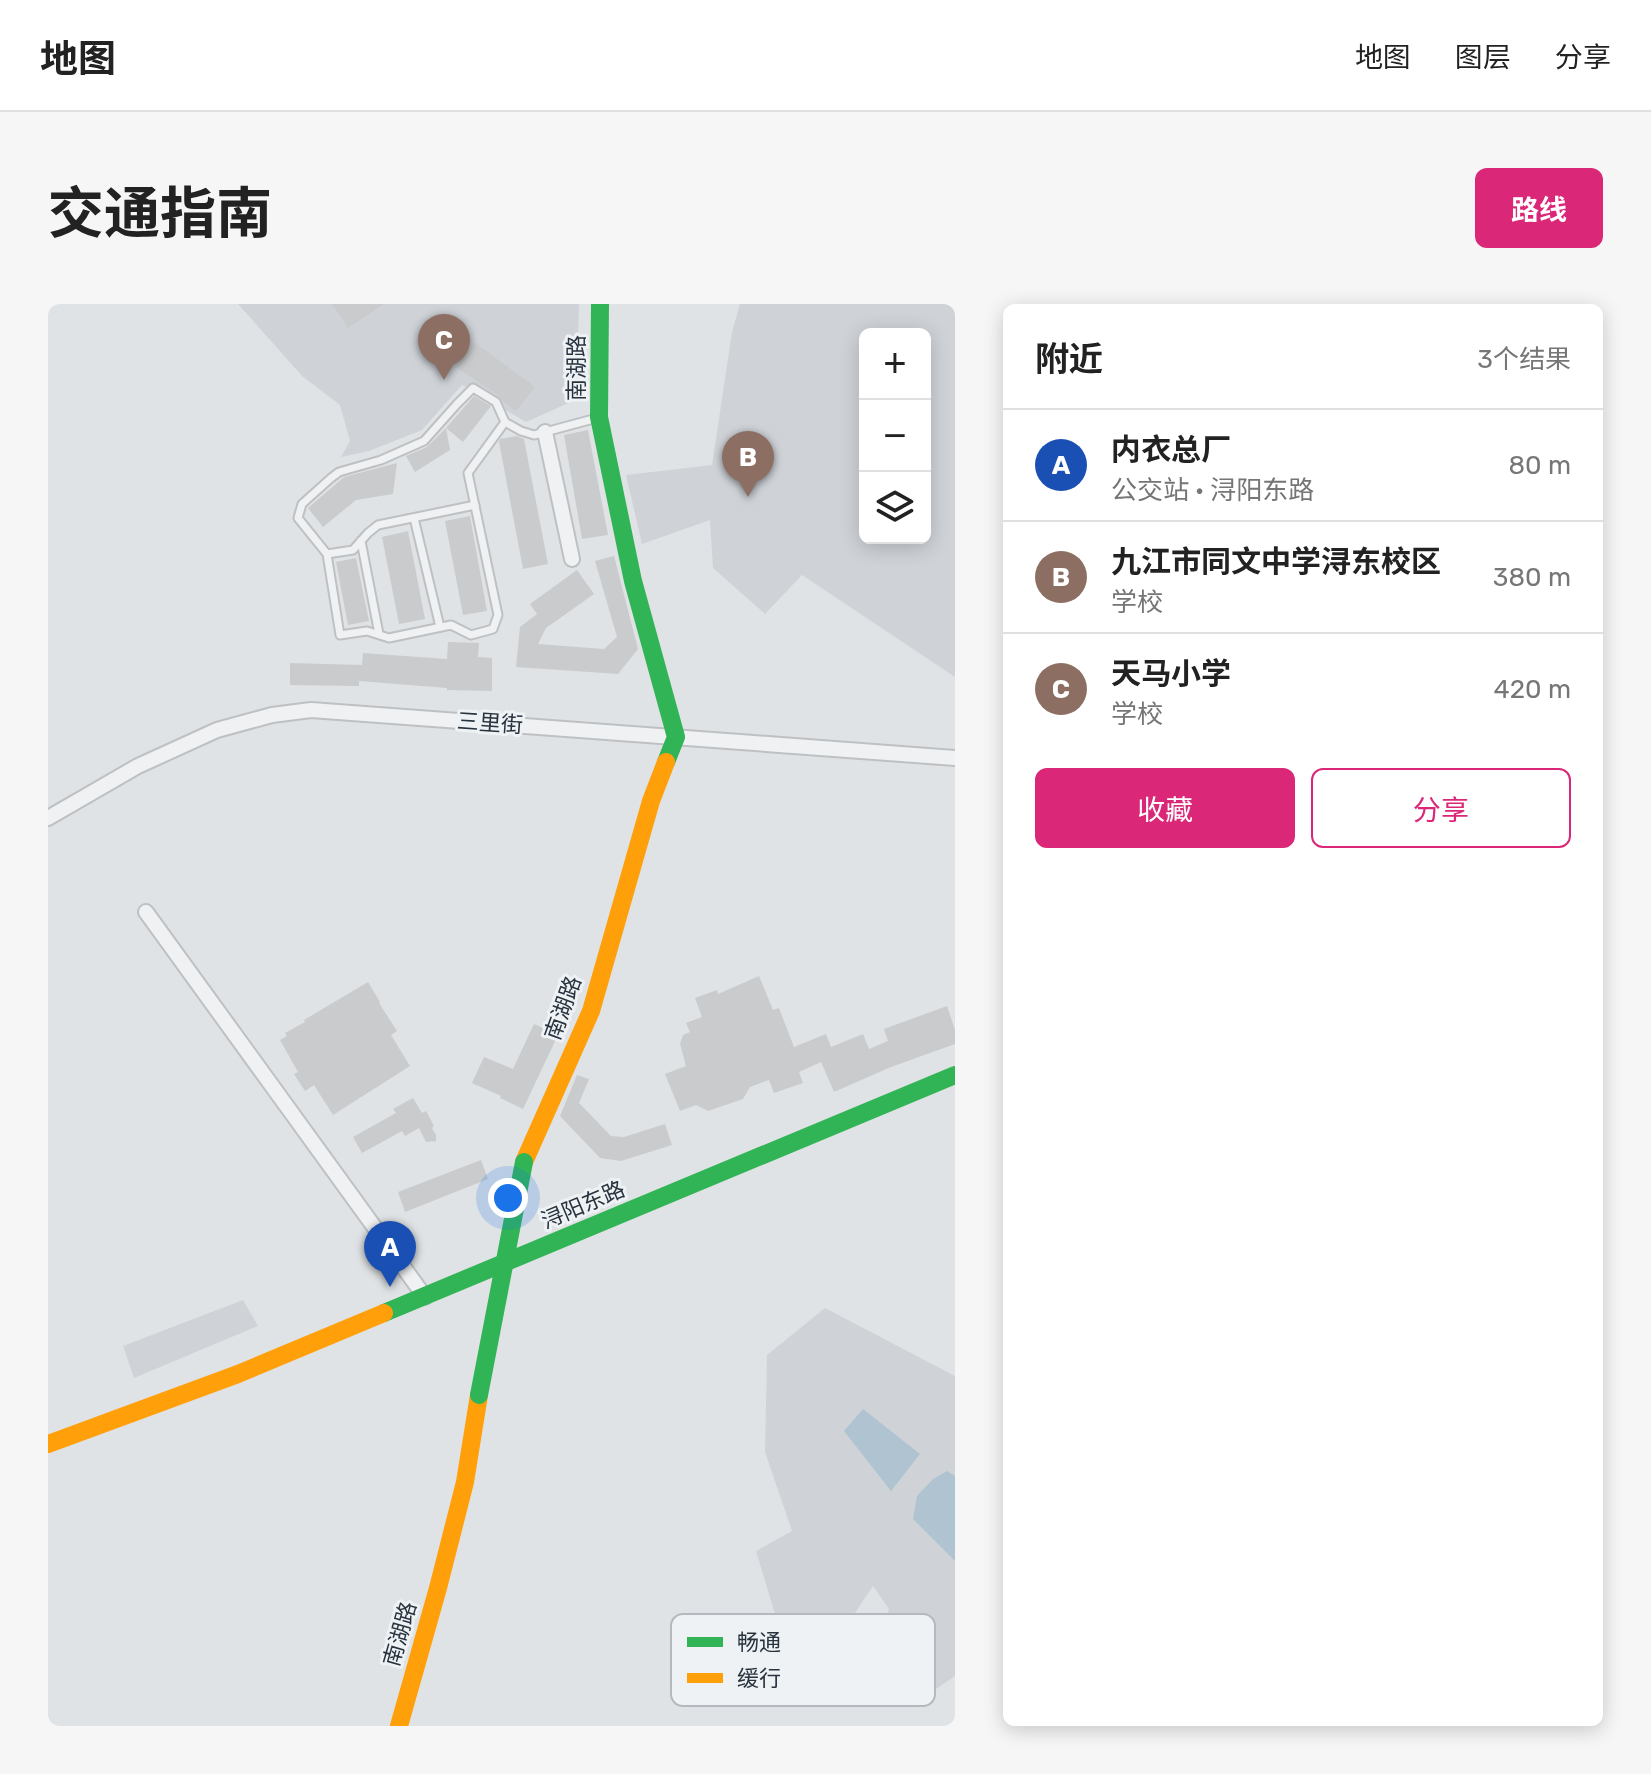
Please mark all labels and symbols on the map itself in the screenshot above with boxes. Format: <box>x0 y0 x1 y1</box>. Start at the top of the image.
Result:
pin: C <box>418 314 470 380</box>
street label: 南湖路 <box>563 335 590 401</box>
pin: B <box>722 431 774 497</box>
street label: 三里街 <box>456 707 524 739</box>
street label: 南湖路 <box>539 972 587 1044</box>
street label: 浔阳东路 <box>537 1175 629 1235</box>
your location <box>488 1178 528 1218</box>
pin: A <box>364 1221 416 1287</box>
street label: 南湖路 <box>378 1599 422 1669</box>
legend <box>671 1614 935 1706</box>
text: 畅通 <box>737 1629 781 1656</box>
text: 缓行 <box>737 1665 781 1692</box>

